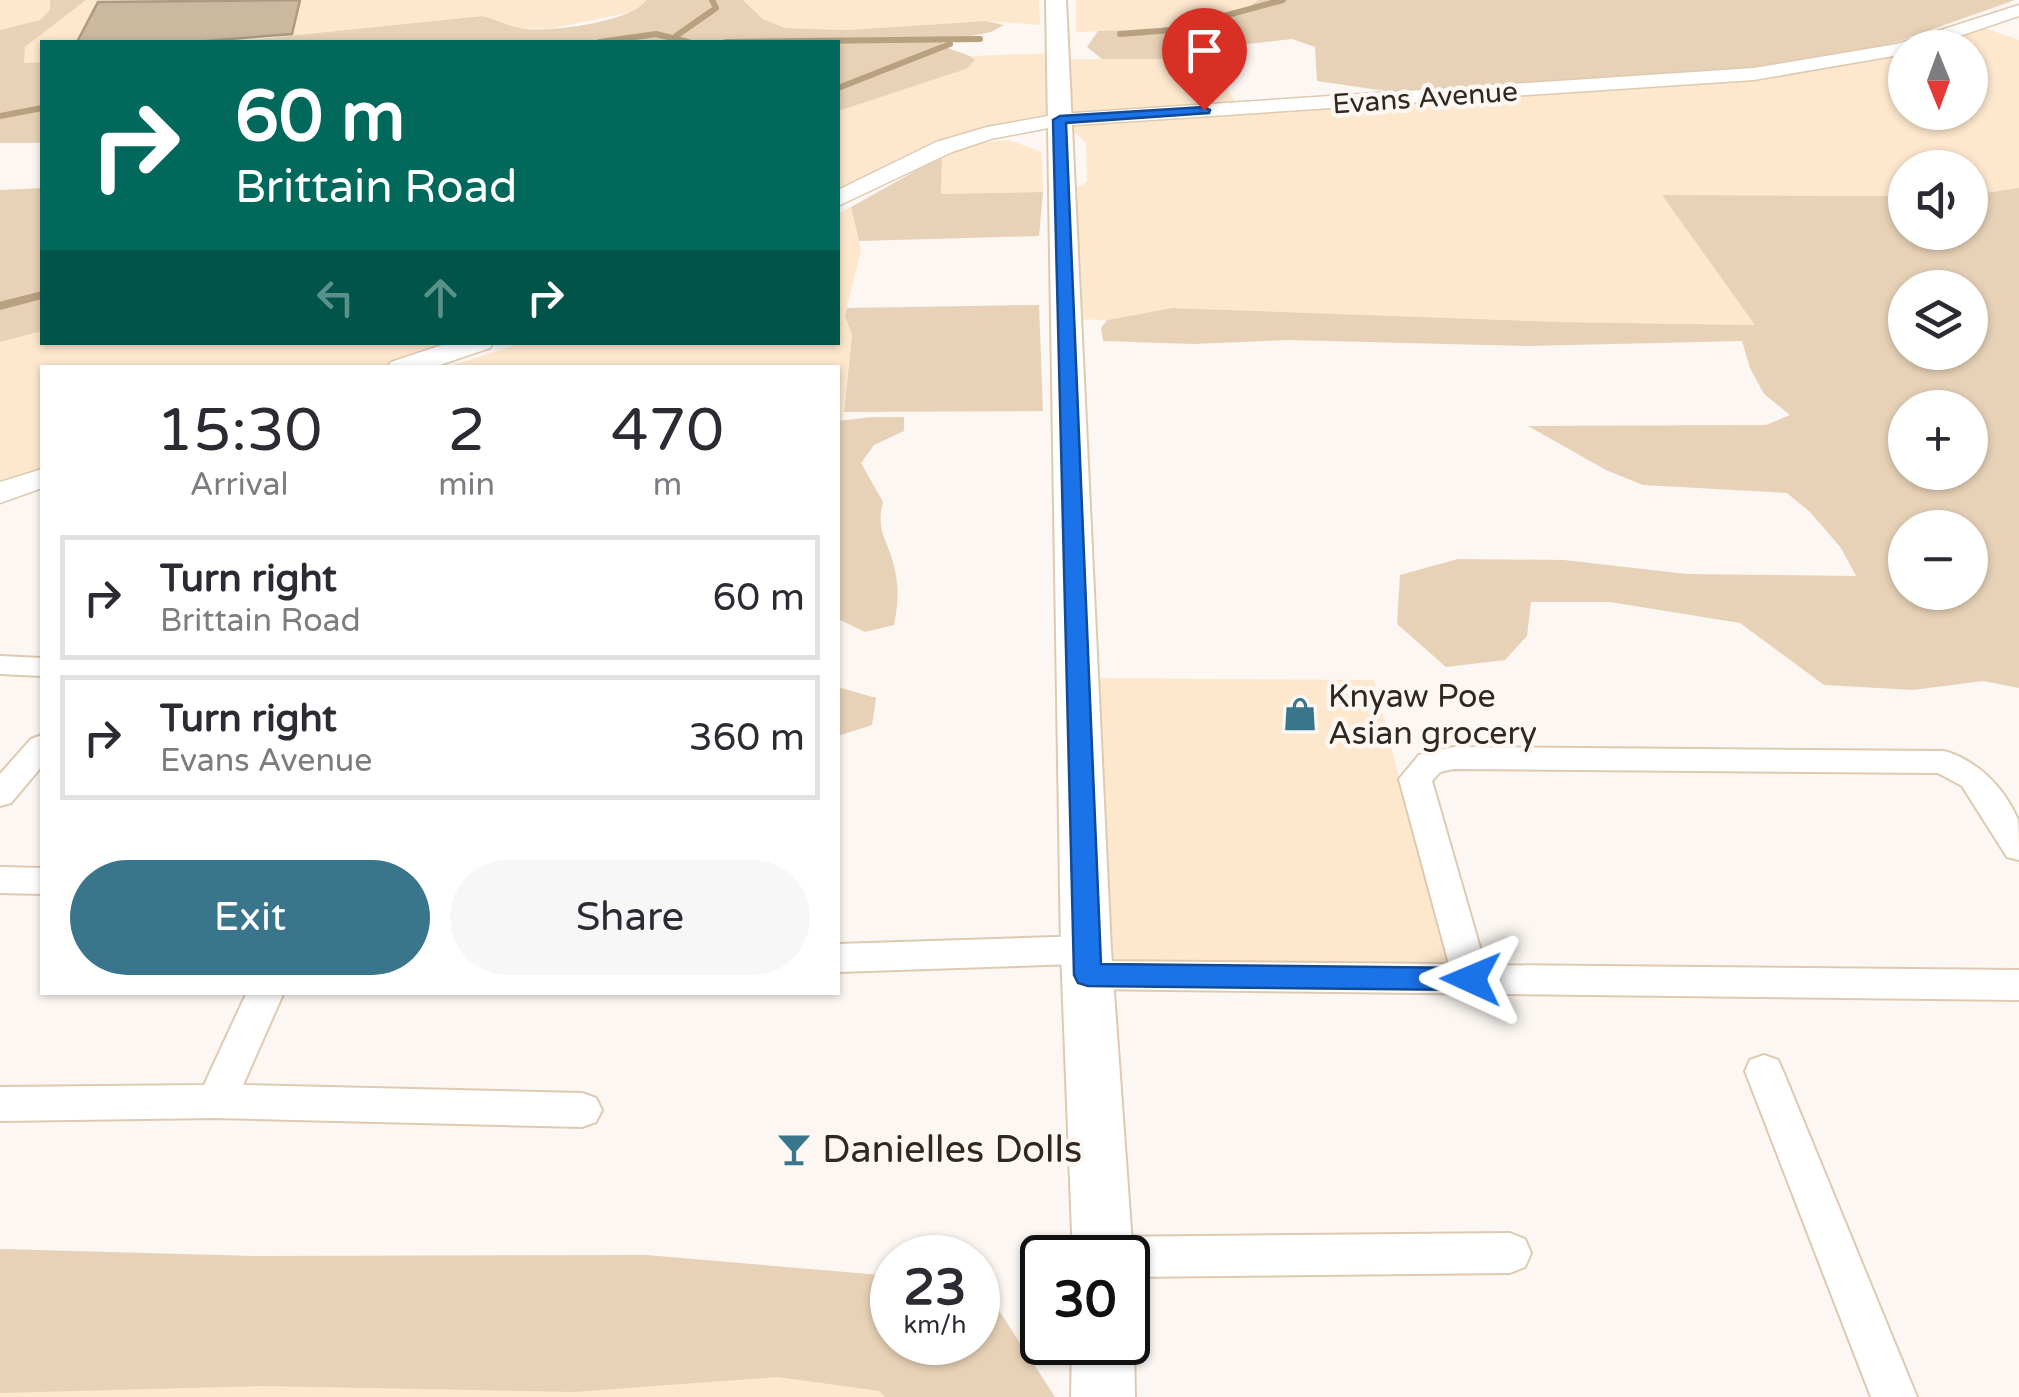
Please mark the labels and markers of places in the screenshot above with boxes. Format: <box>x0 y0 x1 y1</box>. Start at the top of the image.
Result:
pin <box>1162 8 1247 111</box>
place label: Knyaw Poe Asian grocery <box>1328 678 1537 753</box>
shop icon: Knyaw Poe Asian grocery <box>1281 695 1319 733</box>
place label: Danielles Dolls <box>822 1127 1082 1173</box>
bar icon: Danielles Dolls <box>775 1130 813 1168</box>

